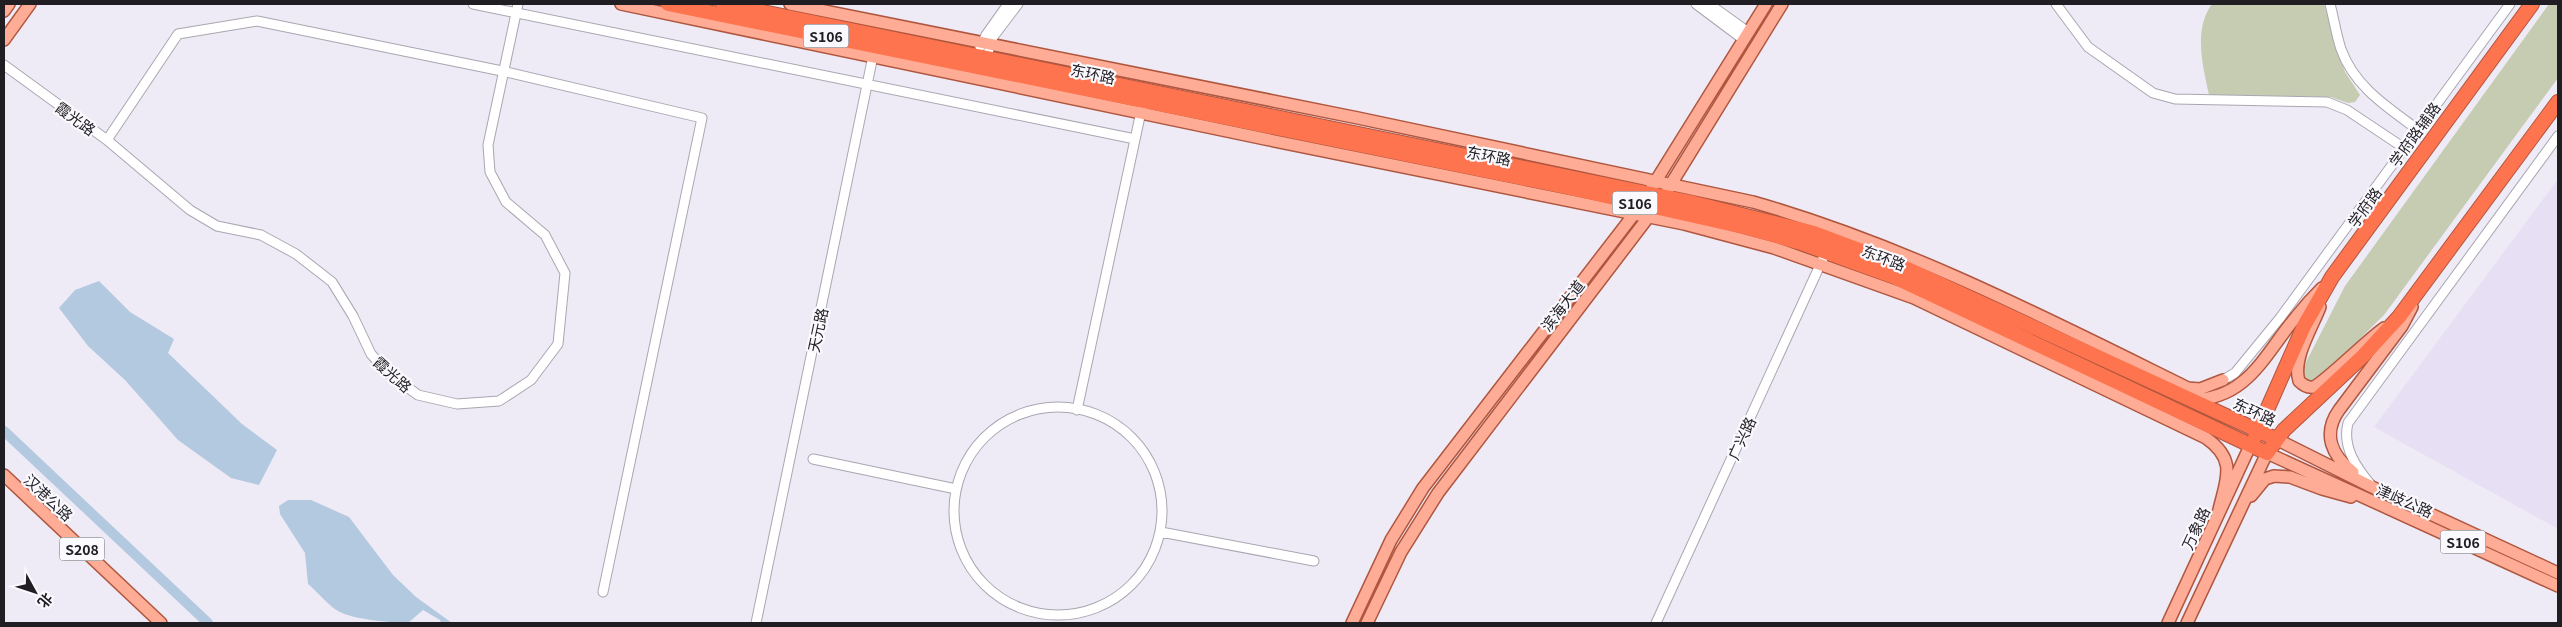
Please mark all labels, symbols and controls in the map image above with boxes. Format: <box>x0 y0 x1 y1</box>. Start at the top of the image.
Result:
road number: S106 <box>804 24 848 48</box>
street label: 东环路 <box>1069 58 1117 88</box>
street label: 霞光路 <box>52 96 100 140</box>
street label: 学府路辅路 <box>2383 97 2445 171</box>
street label: 东环路 <box>1465 140 1513 170</box>
street label: 学府路 <box>2342 183 2386 231</box>
road number: S106 <box>1612 192 1658 214</box>
street label: 东环路 <box>1859 239 1909 275</box>
street label: 滨海大道 <box>1535 275 1589 335</box>
street label: 天元路 <box>802 306 832 354</box>
street label: 霞光路 <box>369 351 417 397</box>
street label: 东环路 <box>2230 392 2280 430</box>
street label: 广兴路 <box>1722 413 1760 463</box>
street label: 汉港公路 <box>20 469 78 525</box>
street label: 津歧公路 <box>2373 478 2437 522</box>
street label: 万象路 <box>2176 503 2214 553</box>
road number: S106 <box>2440 530 2486 554</box>
road number: S208 <box>59 538 104 560</box>
north arrow <box>10 567 60 617</box>
text: 北 <box>34 589 58 613</box>

